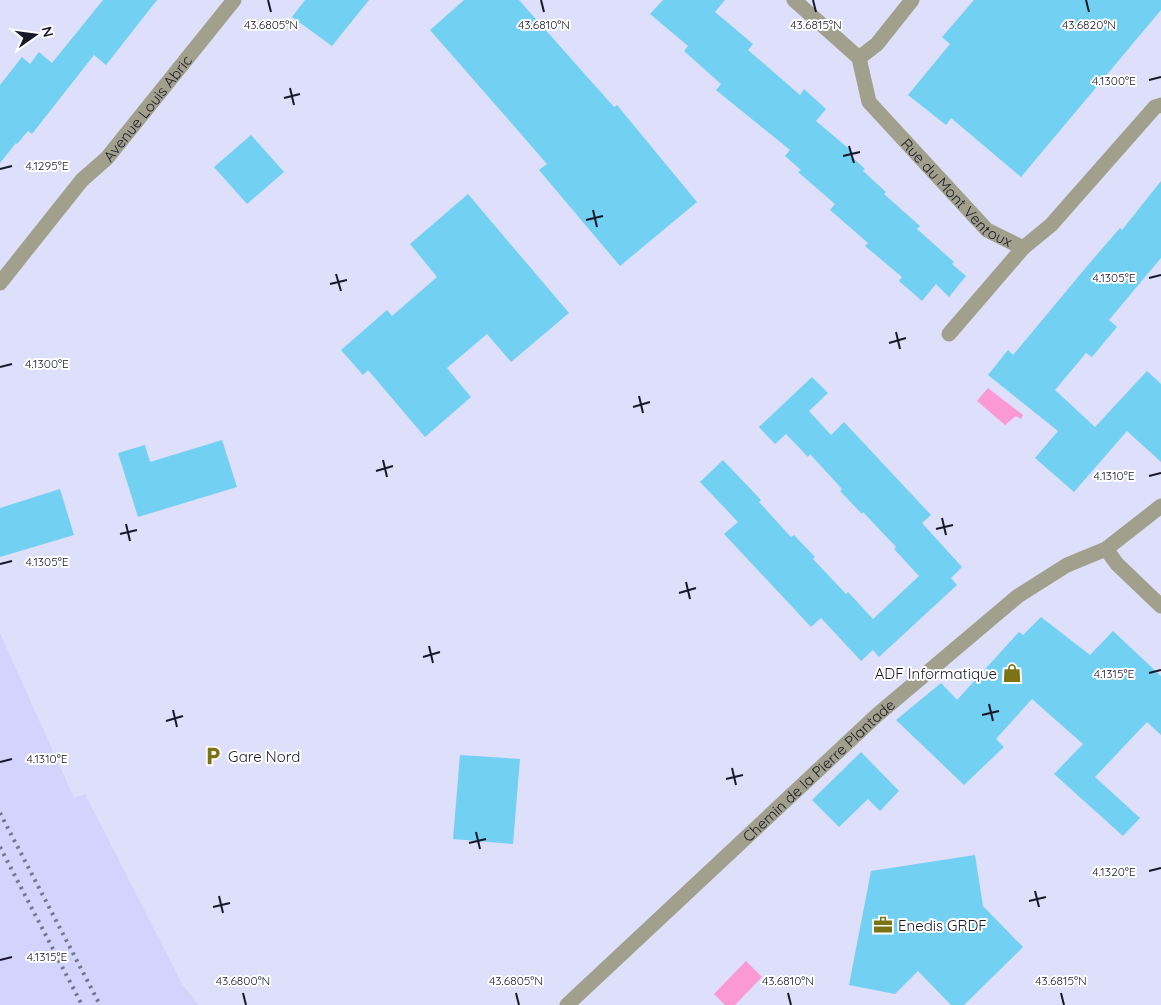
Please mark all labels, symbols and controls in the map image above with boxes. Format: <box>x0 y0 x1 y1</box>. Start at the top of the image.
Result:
north arrow <box>10 10 60 60</box>
text: 43.6805°N <box>244 17 298 32</box>
text: 43.6810°N <box>518 17 570 32</box>
text: 43.6815°N <box>790 17 842 32</box>
text: 43.6820°N <box>1062 17 1116 32</box>
text: N <box>38 25 58 39</box>
street label: Avenue Louis Abric <box>99 51 196 165</box>
text: 4.1300°E <box>1092 73 1136 88</box>
street label: Rue du Mont Ventoux <box>897 134 1016 251</box>
text: 4.1295°E <box>25 158 69 173</box>
text: 4.1305°E <box>1092 270 1136 285</box>
text: 4.1300°E <box>25 356 69 371</box>
text: 4.1310°E <box>1093 468 1135 483</box>
text: 4.1305°E <box>25 554 69 569</box>
shop icon: ADF Informatique <box>1001 662 1023 684</box>
place label: ADF Informatique <box>875 664 997 683</box>
text: 4.1315°E <box>1094 666 1134 681</box>
street label: Chemin de la Pierre Plantade <box>738 695 899 846</box>
parking icon: Gare Nord <box>202 745 224 767</box>
place label: Gare Nord <box>228 747 300 766</box>
text: 4.1310°E <box>26 751 68 766</box>
text: 4.1320°E <box>1092 864 1136 879</box>
office icon: Enedis GRDF <box>872 914 894 936</box>
place label: Enedis GRDF <box>898 916 987 935</box>
text: 4.1315°E <box>27 949 67 964</box>
text: 43.6800°N <box>216 973 270 988</box>
text: 43.6805°N <box>489 973 543 988</box>
text: 43.6810°N <box>762 973 814 988</box>
text: 43.6815°N <box>1035 973 1087 988</box>

